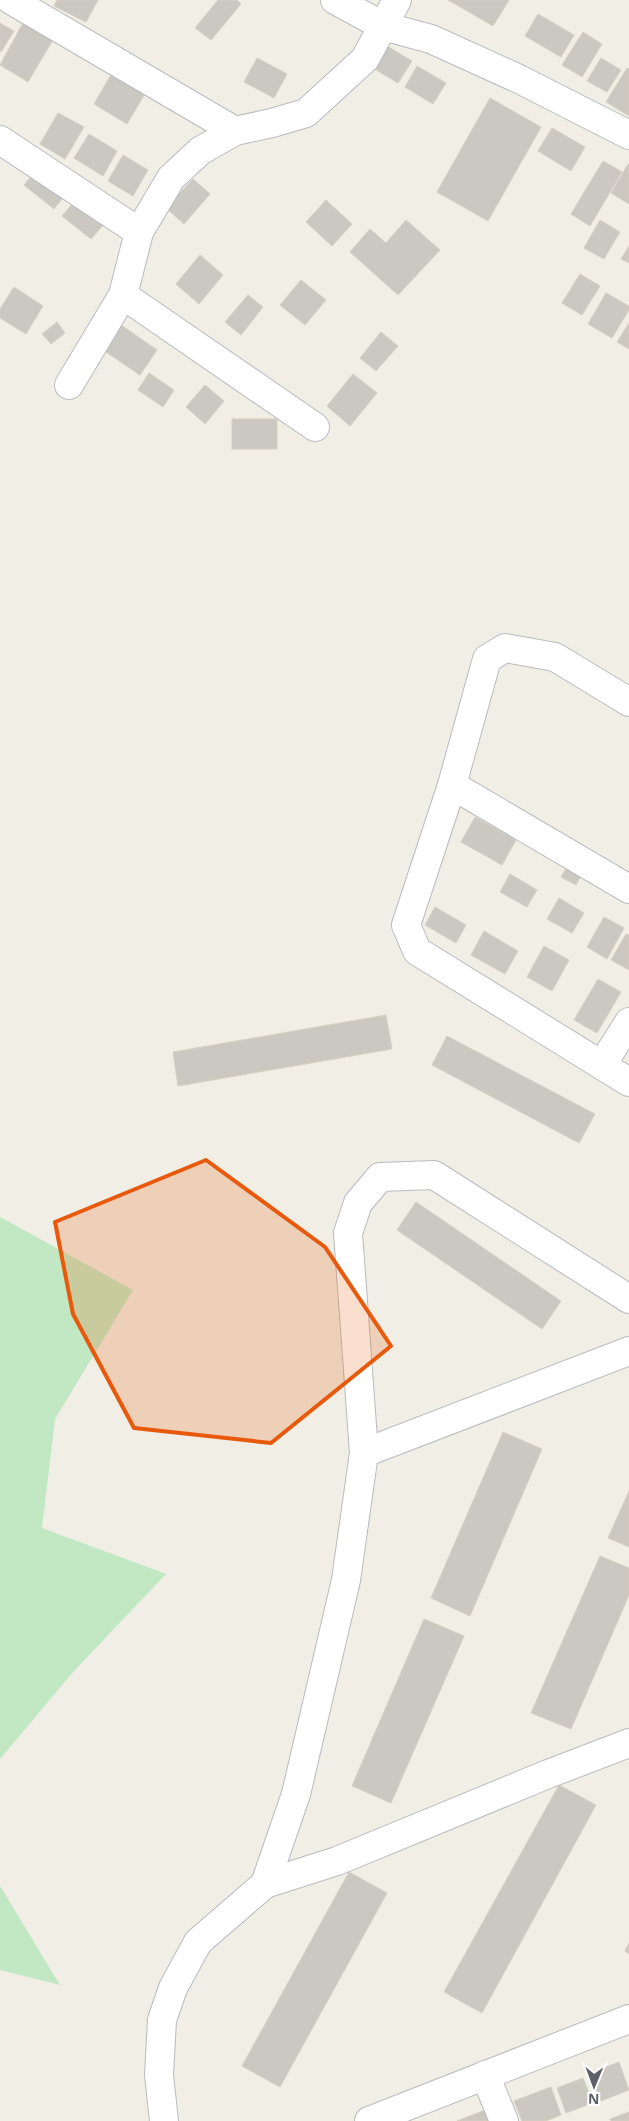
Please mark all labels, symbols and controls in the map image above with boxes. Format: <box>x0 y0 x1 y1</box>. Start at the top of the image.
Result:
north arrow <box>569 2061 619 2111</box>
text: N <box>588 2090 600 2109</box>

